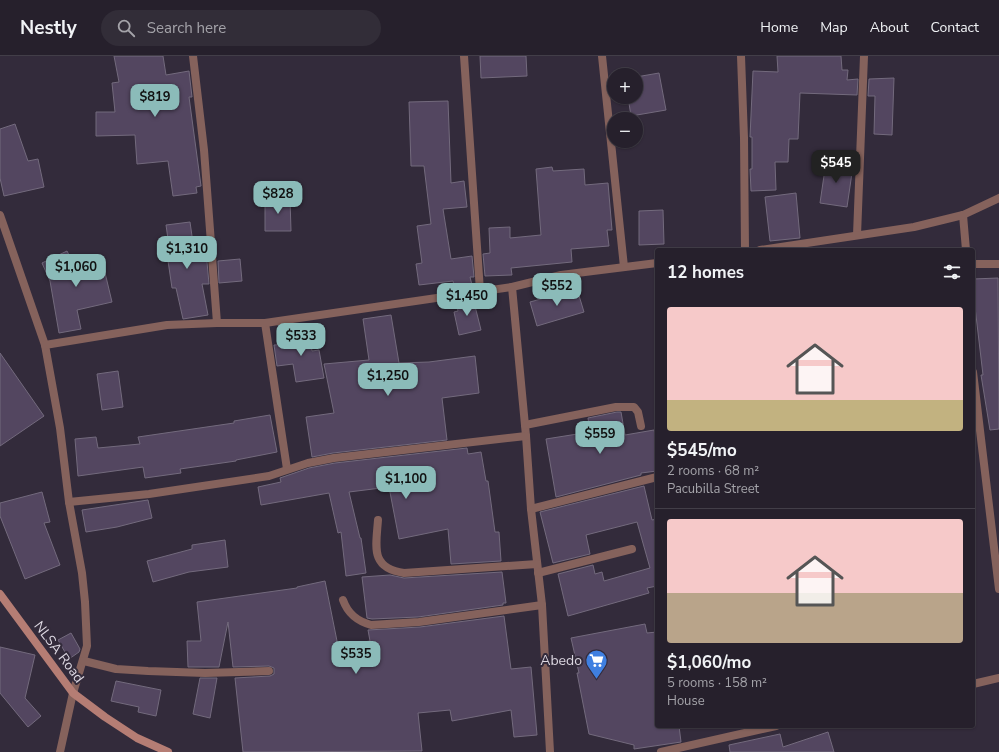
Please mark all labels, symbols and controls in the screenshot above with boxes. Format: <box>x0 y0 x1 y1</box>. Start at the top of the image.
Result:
search box <box>101 10 381 46</box>
text: Nestly <box>20 15 77 41</box>
icon: search <box>115 17 137 39</box>
text: Search here <box>147 18 226 38</box>
text: Home <box>760 18 798 37</box>
text: Map <box>820 18 848 37</box>
text: About <box>870 18 909 37</box>
text: Contact <box>931 18 979 37</box>
map controls <box>607 68 643 148</box>
button: + <box>607 68 643 104</box>
pin: $819 <box>131 84 179 118</box>
text: $819 <box>139 88 171 106</box>
button: − <box>607 112 643 148</box>
pin: $545 <box>812 150 860 184</box>
text: $545 <box>820 154 852 172</box>
pin: $828 <box>254 181 302 215</box>
text: $828 <box>262 185 294 203</box>
pin: $1,310 <box>154 236 220 270</box>
text: $1,310 <box>166 240 208 258</box>
pin: $1,060 <box>43 254 109 288</box>
text: $1,060 <box>55 258 97 276</box>
text: 12 homes <box>667 261 744 284</box>
icon: filters <box>941 261 963 283</box>
pin: $552 <box>533 273 581 307</box>
text: $552 <box>541 277 573 295</box>
pin: $1,450 <box>434 283 500 317</box>
text: $1,450 <box>446 287 488 305</box>
pin: $533 <box>277 323 325 357</box>
text: $533 <box>285 327 317 345</box>
icon: home <box>779 333 851 405</box>
pin: $1,250 <box>355 363 421 397</box>
text: $1,250 <box>367 367 409 385</box>
pin: $559 <box>576 421 624 455</box>
text: $559 <box>584 425 616 443</box>
text: $545/mo <box>667 439 737 462</box>
text: 2 rooms · 68 m² <box>667 462 759 480</box>
pin: $1,100 <box>373 466 439 500</box>
text: $1,100 <box>385 470 427 488</box>
text: Pacubilla Street <box>667 480 759 498</box>
icon: home <box>779 545 851 617</box>
street label: NLSA Road <box>30 617 88 687</box>
pin: $535 <box>332 641 380 675</box>
text: $535 <box>340 645 372 663</box>
supermarket icon: Abedo <box>584 647 610 680</box>
place label: Abedo <box>540 651 582 670</box>
text: $1,060/mo <box>667 651 751 674</box>
text: 5 rooms · 158 m² <box>667 674 767 692</box>
text: House <box>667 692 705 710</box>

